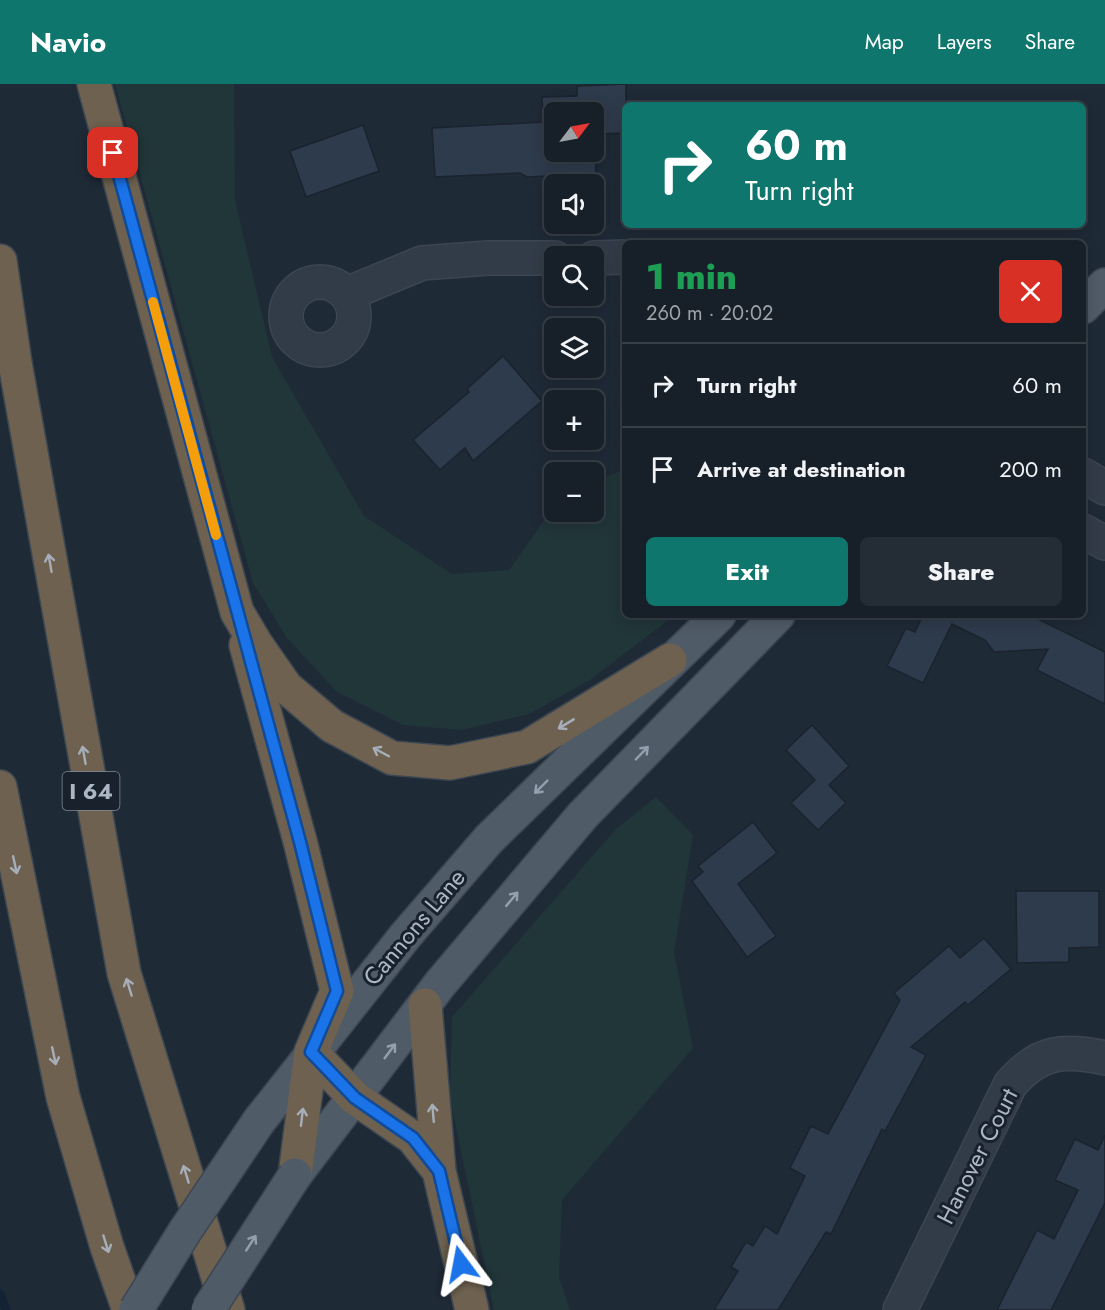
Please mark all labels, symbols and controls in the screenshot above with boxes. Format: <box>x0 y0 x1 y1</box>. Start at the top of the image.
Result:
text: Navio <box>30 22 106 63</box>
text: Map <box>865 27 904 57</box>
text: Layers <box>937 27 992 57</box>
text: Share <box>1025 27 1075 57</box>
north arrow <box>544 102 604 162</box>
map controls <box>544 102 604 522</box>
text: 60 m <box>745 115 848 176</box>
icon: right <box>646 126 724 204</box>
pin <box>87 127 138 178</box>
icon: arrive <box>96 136 129 169</box>
text: Turn right <box>745 171 853 210</box>
button: sound <box>544 174 604 234</box>
button: search <box>544 246 604 306</box>
text: 1 min <box>646 250 737 302</box>
button: close <box>999 260 1062 323</box>
text: 260 m · 20:02 <box>646 299 773 328</box>
button: layers <box>544 318 604 378</box>
icon: right <box>646 369 679 402</box>
text: Turn right <box>697 369 797 401</box>
text: 60 m <box>1012 369 1062 401</box>
button: + <box>544 390 604 450</box>
icon: arrive <box>646 453 679 486</box>
text: Arrive at destination <box>697 453 906 485</box>
text: 200 m <box>999 453 1062 485</box>
button: − <box>544 462 604 522</box>
button: Exit <box>646 537 848 606</box>
button: Share <box>860 537 1062 606</box>
one-way arrow <box>44 553 55 573</box>
one-way arrow <box>558 718 575 730</box>
one-way arrow <box>78 745 89 765</box>
one-way arrow <box>373 746 390 758</box>
one-way arrow <box>635 746 649 761</box>
road number: I 64 <box>62 772 119 810</box>
one-way arrow <box>533 780 548 795</box>
one-way arrow <box>10 855 21 874</box>
street label: Cannons Lane <box>355 861 473 993</box>
one-way arrow <box>505 892 519 907</box>
one-way arrow <box>123 978 134 997</box>
one-way arrow <box>384 1043 396 1059</box>
one-way arrow <box>49 1046 60 1065</box>
street label: Hanover Court <box>928 1082 1026 1230</box>
one-way arrow <box>427 1103 438 1123</box>
one-way arrow <box>297 1108 308 1128</box>
one-way arrow <box>180 1165 191 1184</box>
position arrow <box>429 1232 493 1296</box>
one-way arrow <box>101 1234 112 1253</box>
one-way arrow <box>245 1235 257 1252</box>

